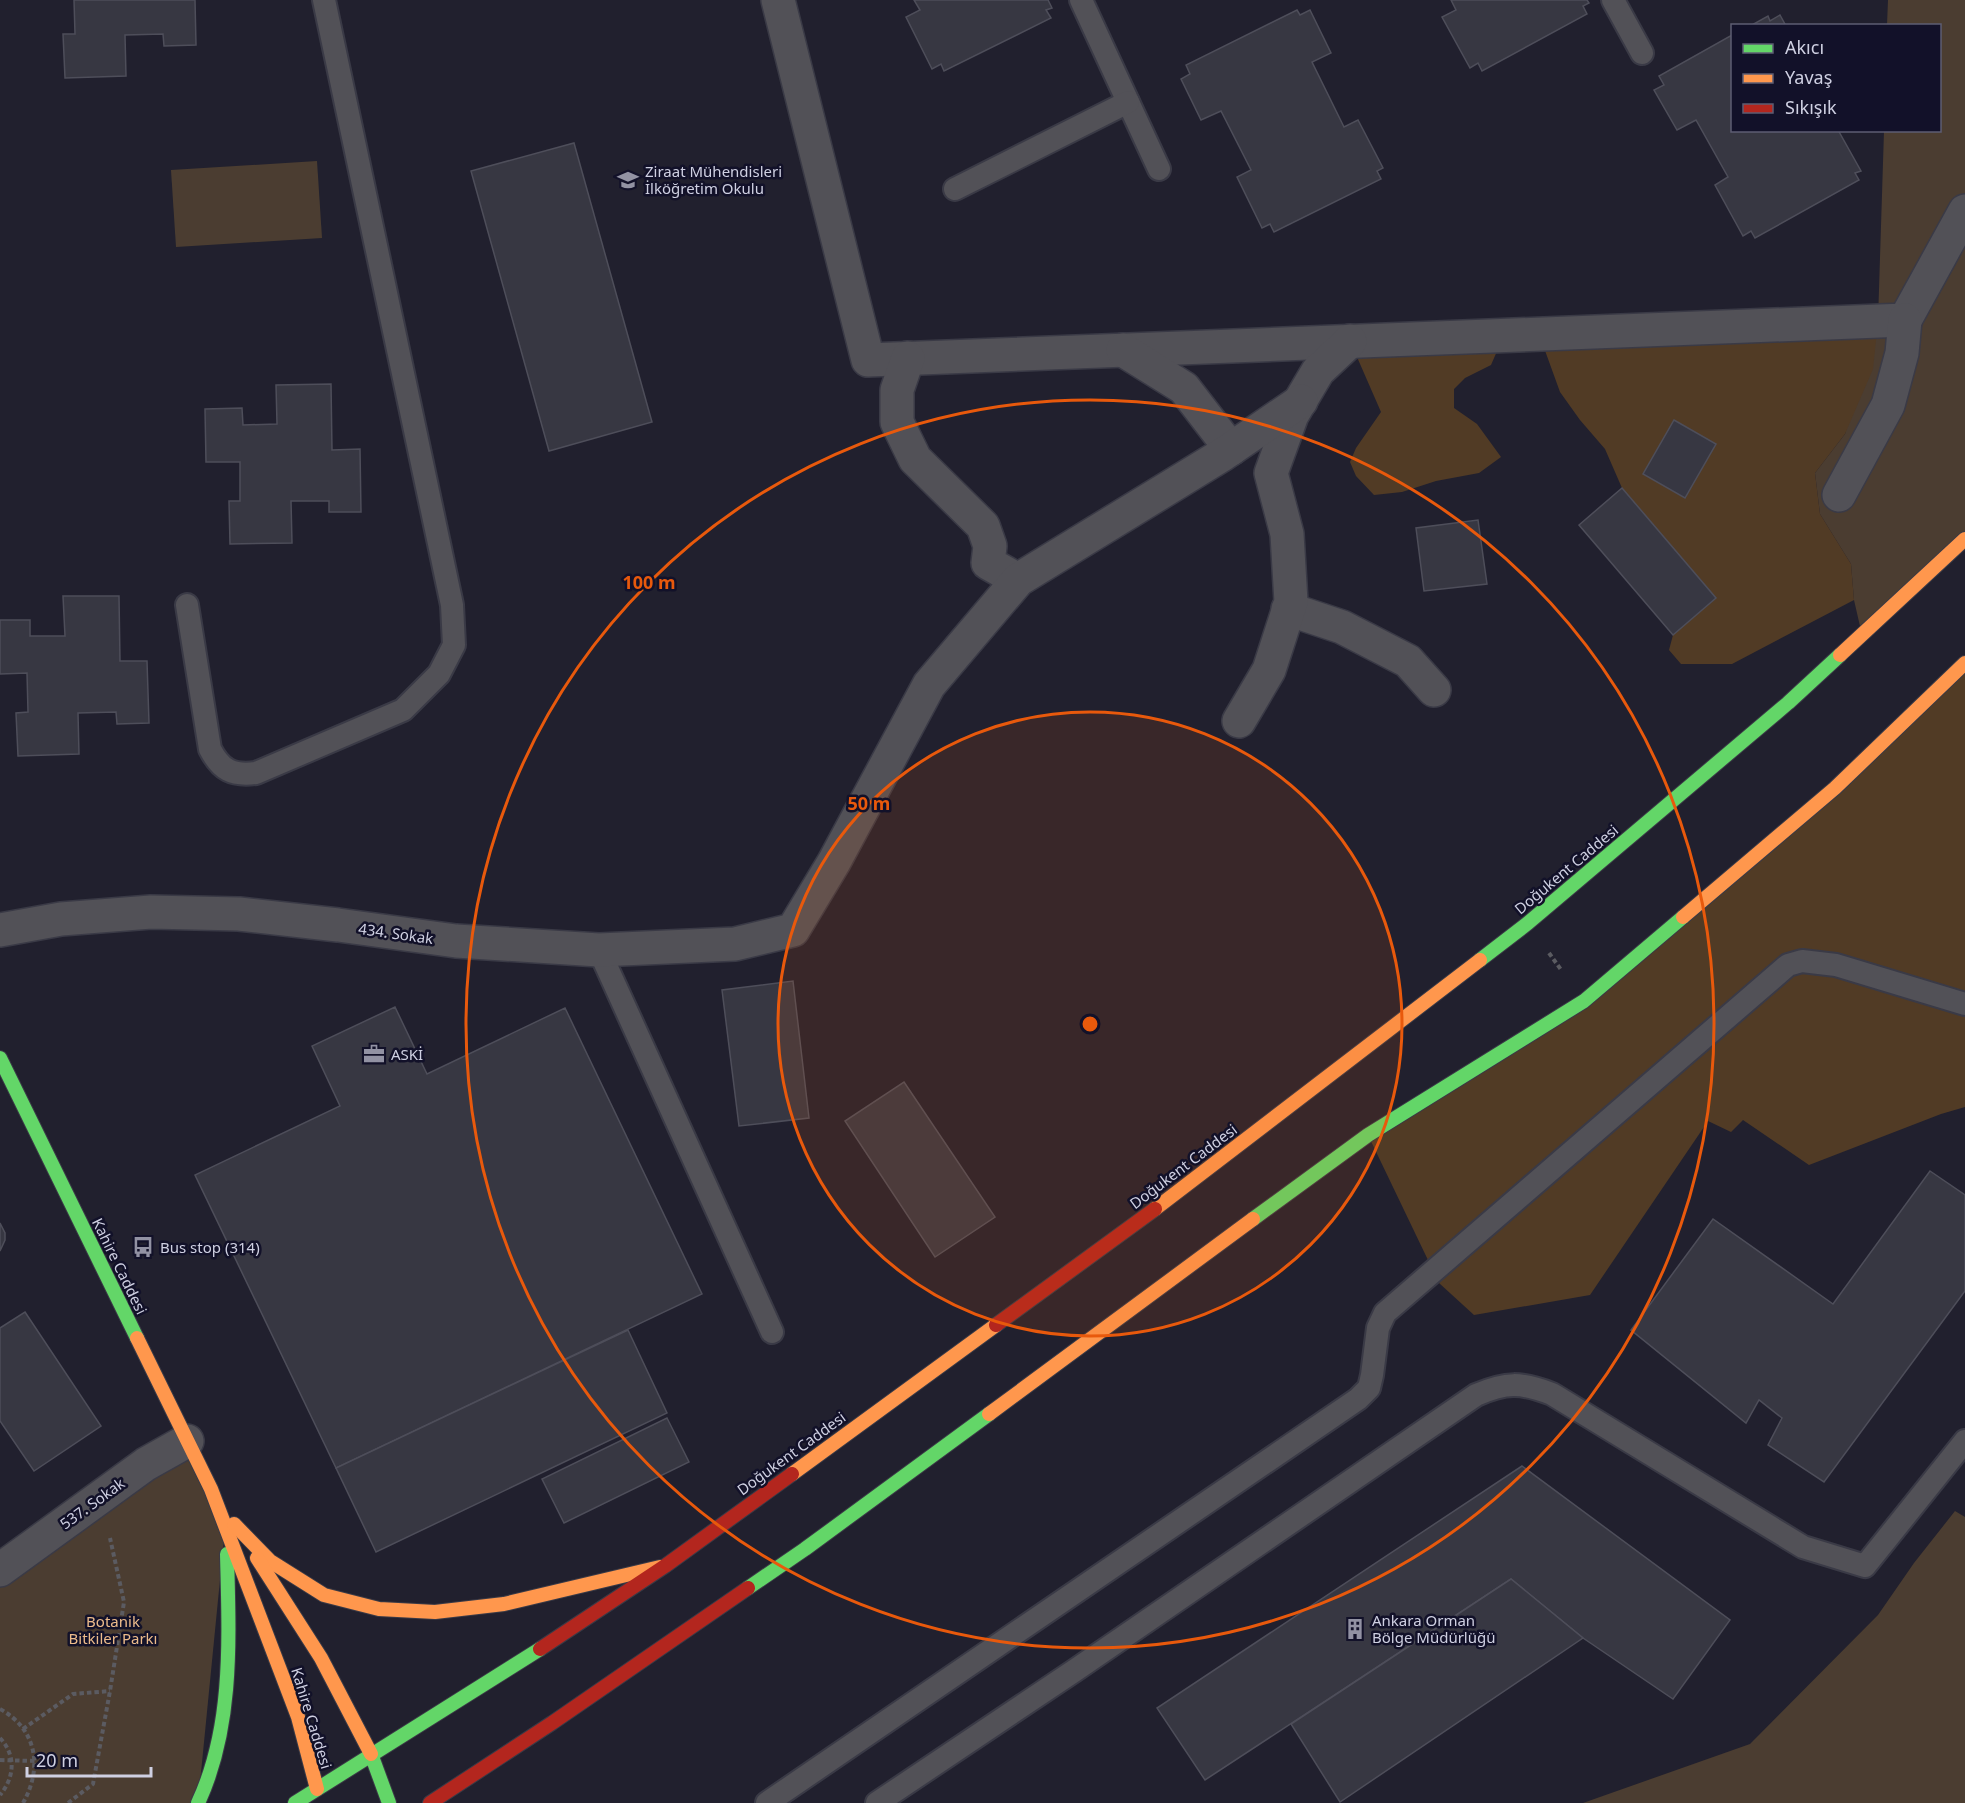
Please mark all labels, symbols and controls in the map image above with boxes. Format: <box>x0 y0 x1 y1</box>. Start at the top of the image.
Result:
legend <box>1731 24 1941 132</box>
text: Akıcı <box>1785 35 1824 59</box>
text: Yavaş <box>1785 65 1832 89</box>
text: Sıkışık <box>1785 95 1837 119</box>
place label: Ziraat Mühendisleri İlköğretim Okulu <box>645 161 782 198</box>
school or university icon: Ziraat Mühendisleri İlköğretim Okulu <box>616 168 640 192</box>
text: 100 m <box>622 570 676 594</box>
text: 50 m <box>848 791 890 815</box>
street label: Doğukent Caddesi <box>1510 820 1622 918</box>
street label: 434. Sokak <box>357 918 435 948</box>
centre of rings <box>1080 1014 1100 1034</box>
office icon: ASKİ <box>362 1042 386 1066</box>
place label: ASKİ <box>391 1044 423 1064</box>
street label: Doğukent Caddesi <box>1125 1119 1241 1213</box>
street label: Kahire Caddesi <box>88 1214 152 1318</box>
bus stop icon: Bus stop (314) <box>131 1235 155 1259</box>
place label: Bus stop (314) <box>160 1237 260 1257</box>
street label: Doğukent Caddesi <box>733 1407 849 1499</box>
street label: 537. Sokak <box>56 1473 128 1533</box>
place label: Ankara Orman Bölge Müdürlüğü <box>1372 1610 1495 1647</box>
park label: Botanik Bitkiler Parkı <box>69 1611 157 1648</box>
building icon: Ankara Orman Bölge Müdürlüğü <box>1343 1617 1367 1641</box>
street label: Kahire Caddesi <box>287 1665 337 1771</box>
scale bar <box>27 1740 152 1778</box>
text: 20 m <box>36 1748 78 1772</box>

